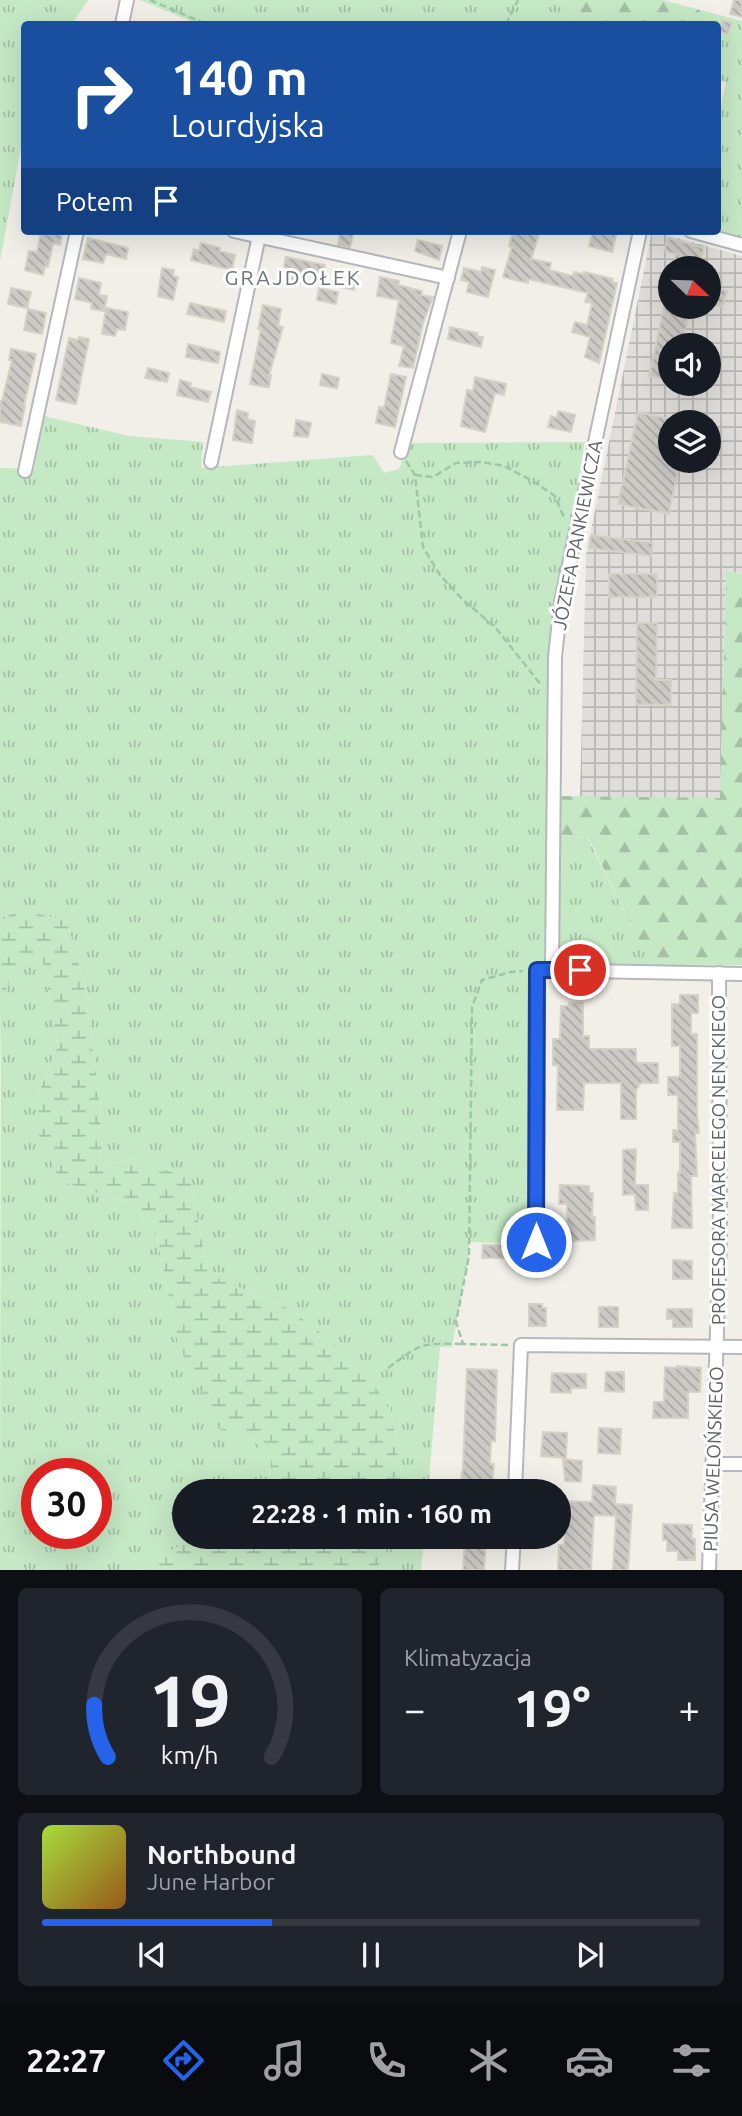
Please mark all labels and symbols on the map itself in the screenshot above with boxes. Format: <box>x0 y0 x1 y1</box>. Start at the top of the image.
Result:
north arrow <box>658 256 721 318</box>
district label: GRAJDOŁEK <box>225 265 361 289</box>
street label: JÓZEFA PANKIEWICZA <box>548 438 606 632</box>
pin <box>550 940 610 1000</box>
street label: PROFESORA MARCELEGO NENCKIEGO <box>707 995 729 1325</box>
position arrow <box>499 1205 573 1279</box>
street label: PIUSA WELOŃSKIEGO <box>699 1366 727 1552</box>
speed limit sign: 30 <box>21 1458 112 1549</box>

